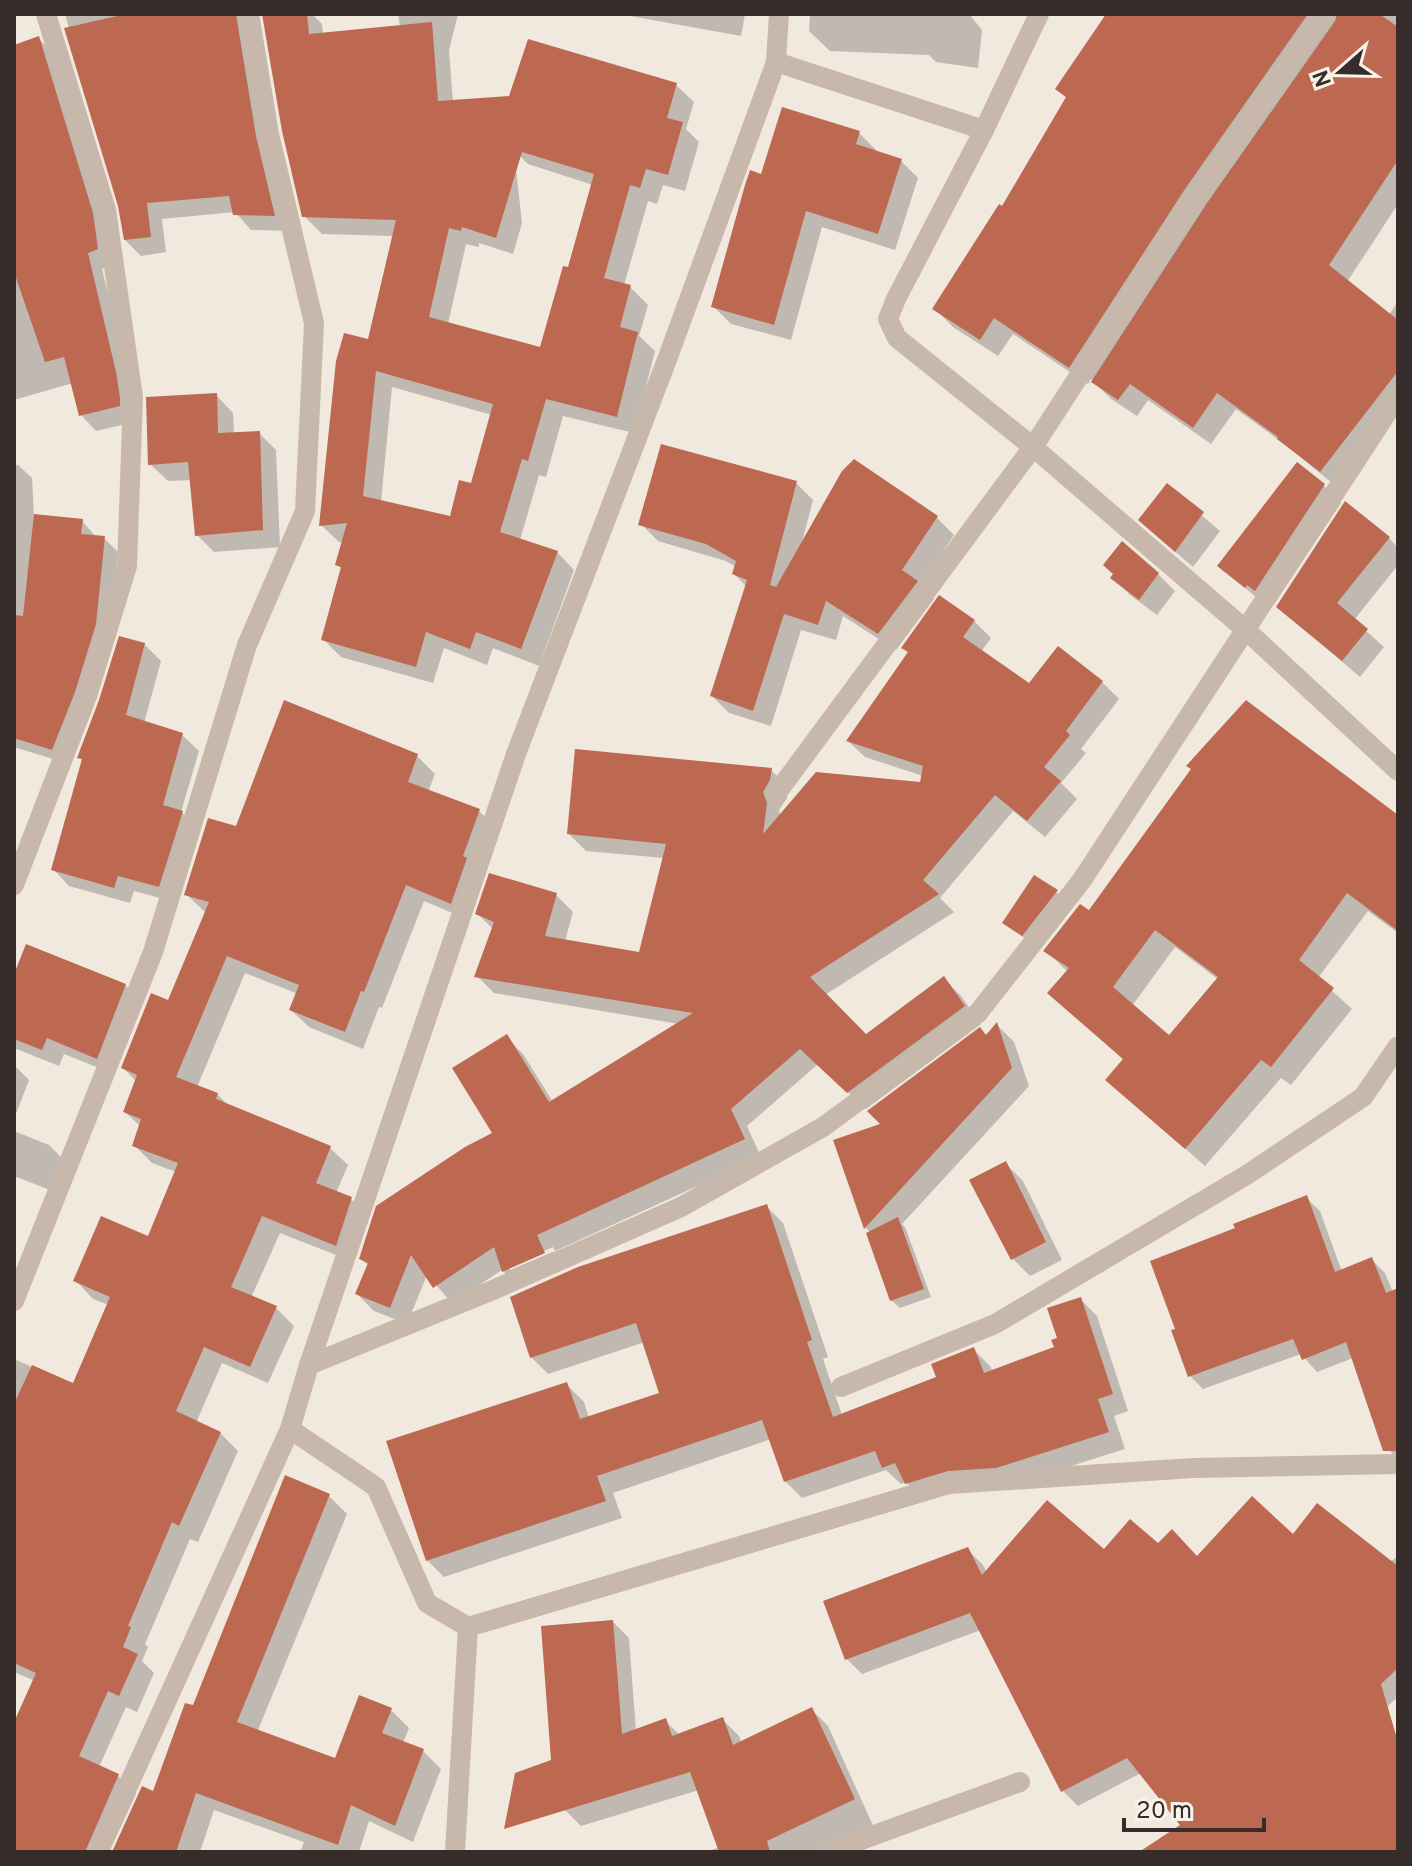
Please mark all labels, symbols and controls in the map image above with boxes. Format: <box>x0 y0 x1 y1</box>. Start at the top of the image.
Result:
north arrow <box>1300 32 1380 112</box>
text: N <box>1308 66 1339 90</box>
scale bar <box>1124 1782 1264 1832</box>
text: 20 m <box>1136 1797 1192 1827</box>

